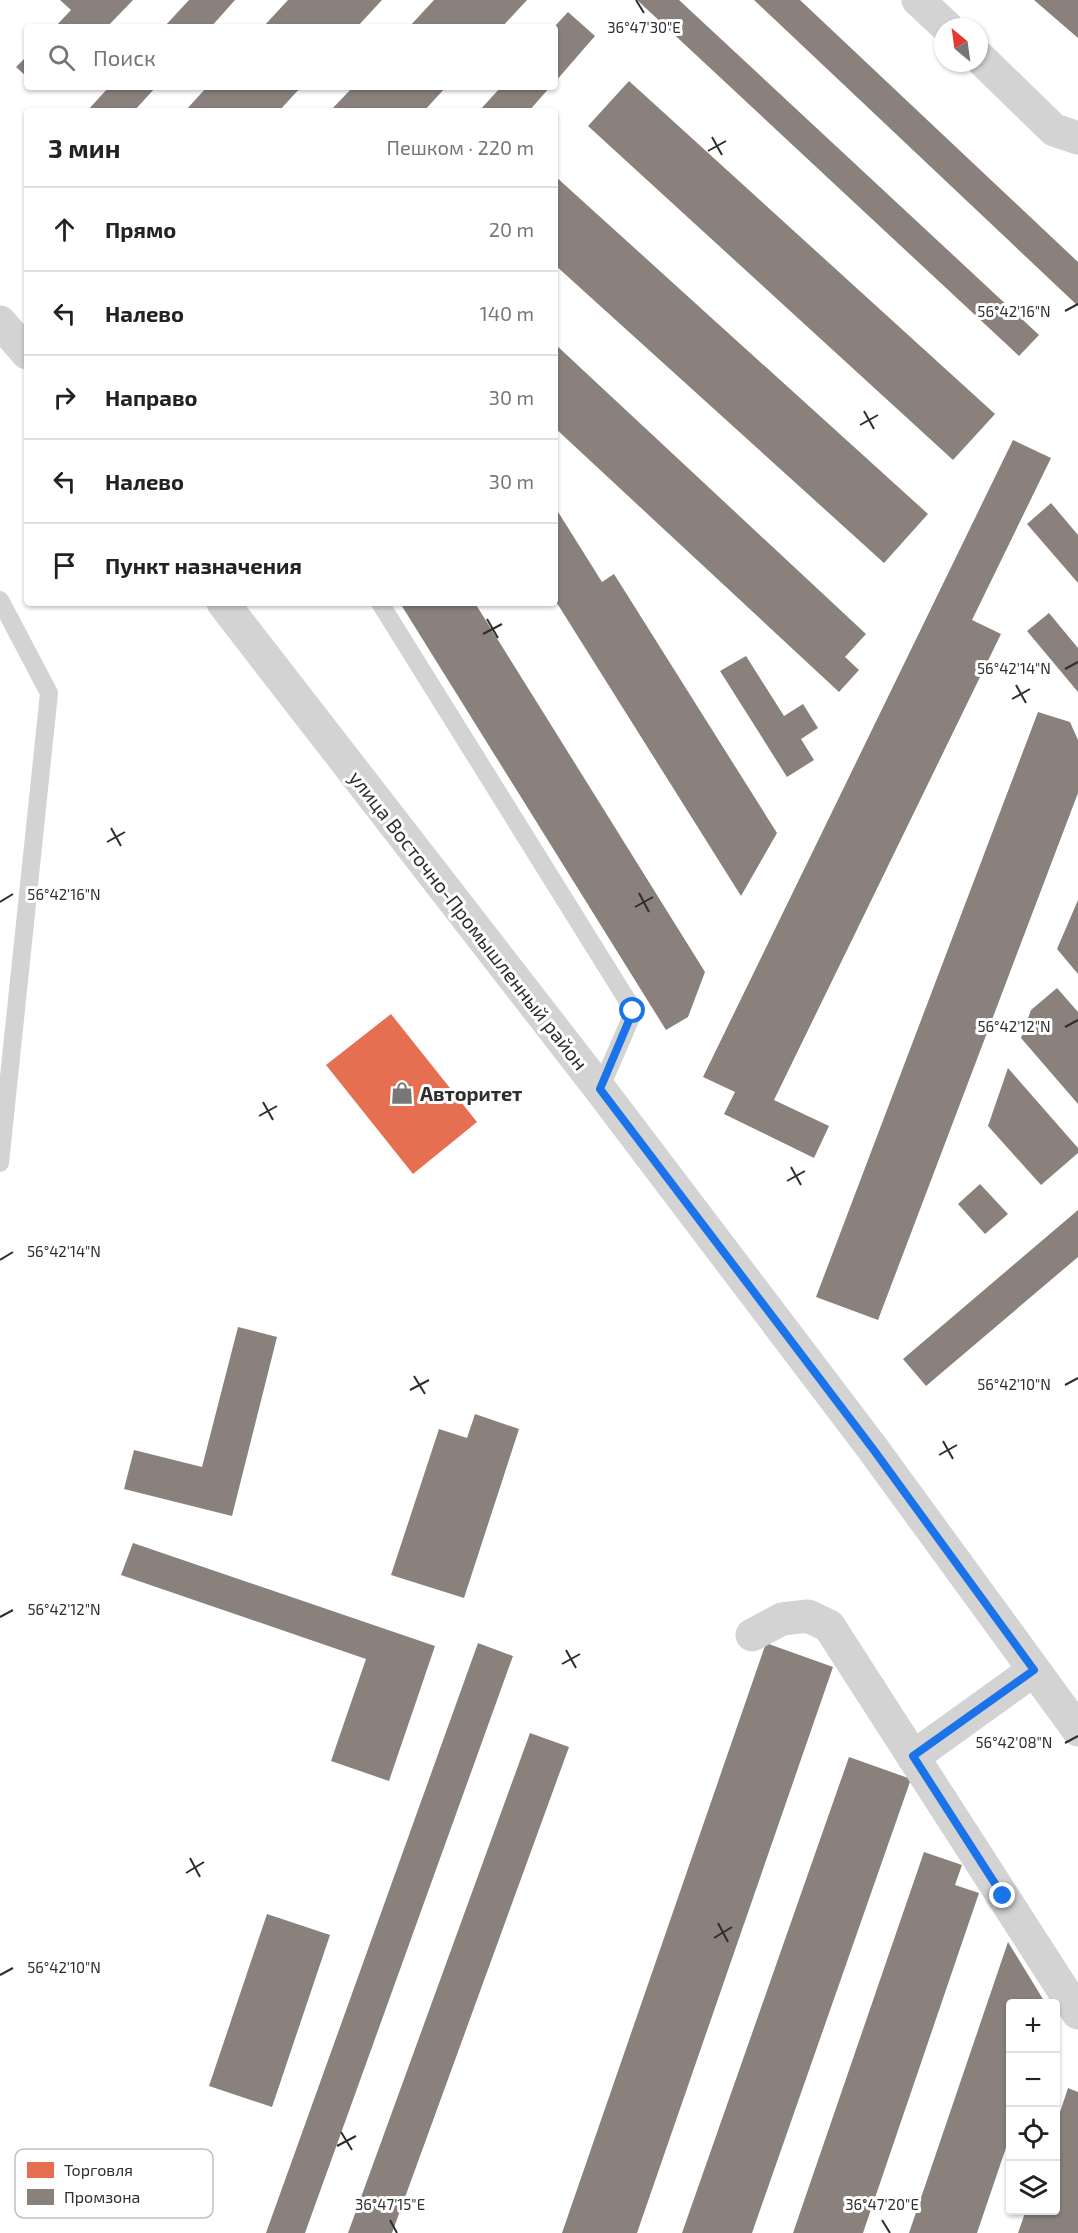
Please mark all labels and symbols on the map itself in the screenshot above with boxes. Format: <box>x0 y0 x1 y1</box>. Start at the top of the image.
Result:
text: 36°47'30"E <box>607 18 681 36</box>
north arrow <box>934 18 988 72</box>
text: 56°42'16"N <box>977 302 1051 320</box>
text: 56°42'14"N <box>977 659 1051 677</box>
street label: улица Восточно-Промышленный район <box>344 766 593 1075</box>
text: 56°42'16"N <box>27 885 101 903</box>
route start <box>619 997 645 1023</box>
text: 56°42'12"N <box>977 1017 1051 1035</box>
shop icon: Авторитет <box>389 1080 415 1106</box>
place label: Авторитет <box>420 1081 522 1105</box>
text: 56°42'14"N <box>27 1242 101 1260</box>
text: 56°42'10"N <box>977 1375 1051 1393</box>
text: 56°42'12"N <box>27 1600 101 1618</box>
text: 56°42'08"N <box>976 1733 1052 1751</box>
route end <box>989 1882 1015 1908</box>
text: 56°42'10"N <box>27 1958 101 1976</box>
legend <box>15 2149 213 2218</box>
text: Торговля <box>64 2160 133 2179</box>
text: Промзона <box>64 2187 140 2206</box>
text: 36°47'15"E <box>355 2195 425 2213</box>
text: 36°47'20"E <box>845 2195 919 2213</box>

